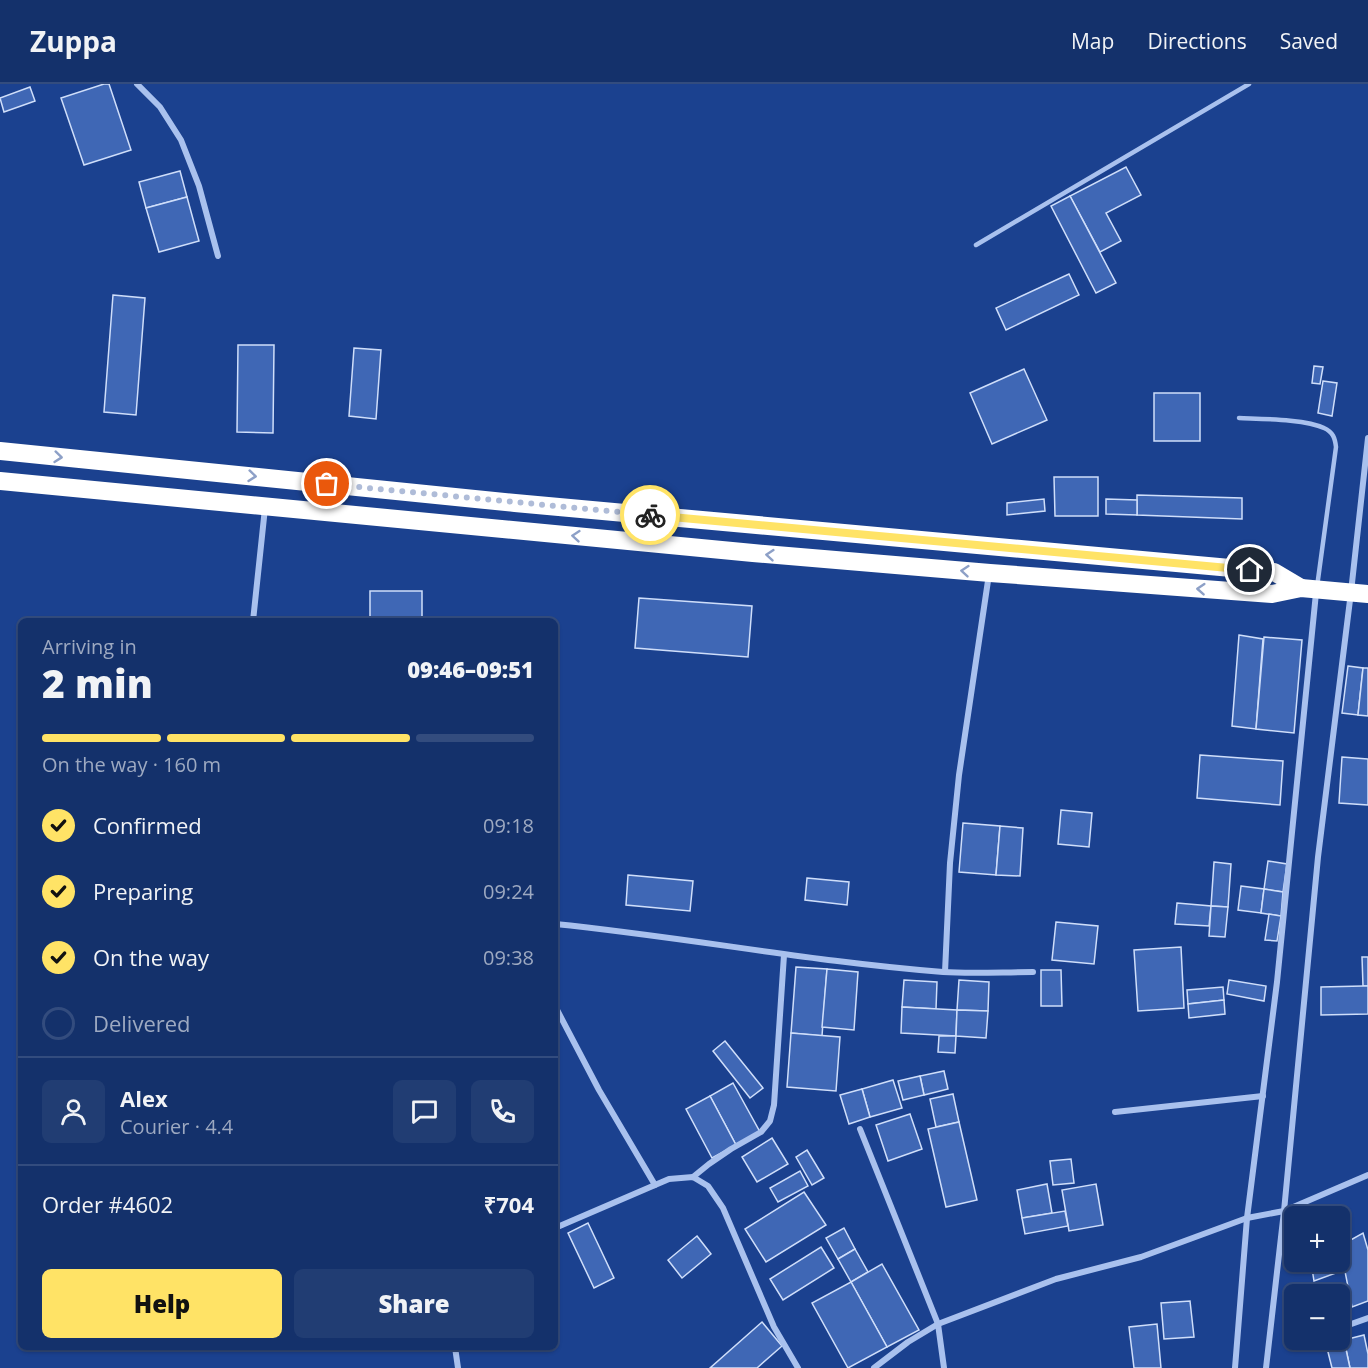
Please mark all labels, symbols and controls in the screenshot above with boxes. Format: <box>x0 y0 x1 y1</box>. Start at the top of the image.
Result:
text: Zuppa <box>30 22 117 60</box>
text: Map <box>1071 27 1114 55</box>
text: Directions <box>1147 27 1247 55</box>
text: Saved <box>1280 27 1338 55</box>
one-way arrow <box>54 450 63 463</box>
pin <box>301 458 352 509</box>
icon: bag <box>310 467 343 500</box>
one-way arrow <box>248 470 257 482</box>
courier <box>620 485 680 545</box>
icon: bike <box>634 499 667 532</box>
one-way arrow <box>572 530 581 543</box>
pin <box>1224 544 1275 595</box>
one-way arrow <box>766 549 775 562</box>
icon: home <box>1233 553 1266 586</box>
one-way arrow <box>960 565 969 578</box>
one-way arrow <box>1196 583 1206 596</box>
text: Arriving in <box>42 633 137 660</box>
text: 09:46–09:51 <box>407 654 534 684</box>
text: 2 min <box>42 656 153 709</box>
text: On the way · 160 m <box>42 751 221 778</box>
icon: check <box>42 809 75 842</box>
text: Confirmed <box>93 810 202 840</box>
text: 09:18 <box>483 812 534 839</box>
icon: check <box>42 875 75 908</box>
text: Preparing <box>93 876 193 906</box>
text: 09:24 <box>483 878 534 905</box>
icon: check <box>42 941 75 974</box>
text: On the way <box>93 942 209 972</box>
text: 09:38 <box>483 944 534 971</box>
text: Delivered <box>93 1008 191 1038</box>
button: person <box>42 1080 105 1143</box>
button: chat <box>393 1080 456 1143</box>
button: phone <box>471 1080 534 1143</box>
text: Alex <box>120 1083 168 1113</box>
text: Courier · 4.4 <box>120 1113 233 1140</box>
text: Order #4602 <box>42 1189 173 1219</box>
text: ₹704 <box>484 1189 534 1219</box>
map controls <box>1284 1206 1350 1350</box>
button: + <box>1284 1206 1350 1272</box>
button: Help <box>42 1269 282 1338</box>
button: Share <box>294 1269 534 1338</box>
button: − <box>1284 1284 1350 1350</box>

